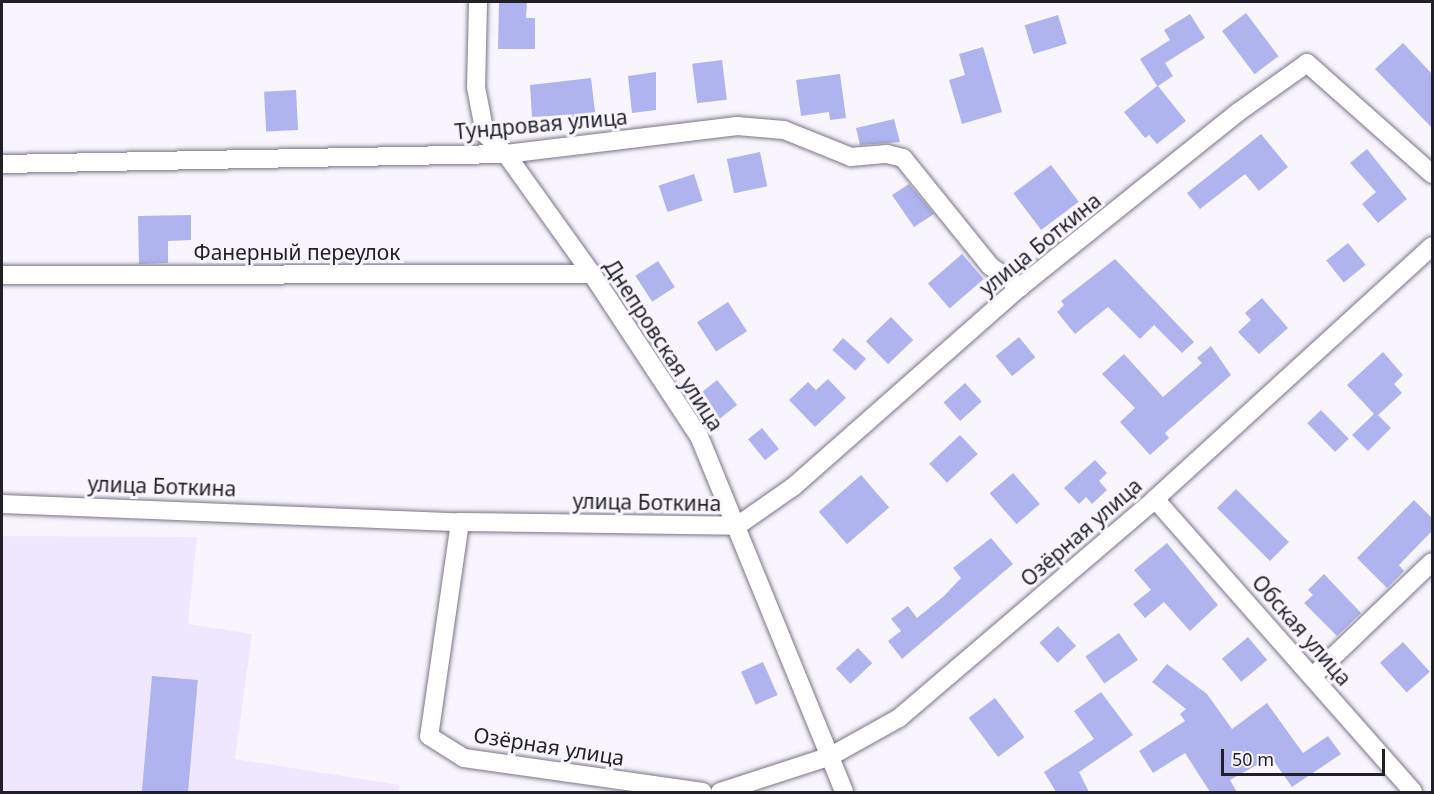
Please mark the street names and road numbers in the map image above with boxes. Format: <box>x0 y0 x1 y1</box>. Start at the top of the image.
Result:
street label: Тундровая улица <box>454 104 628 144</box>
street label: улица Боткина <box>974 187 1106 301</box>
street label: Фанерный переулок <box>194 239 400 265</box>
street label: Днепровская улица <box>599 254 729 436</box>
street label: улица Боткина <box>87 471 237 501</box>
street label: Озёрная улица <box>1015 473 1147 591</box>
street label: улица Боткина <box>572 488 722 516</box>
street label: Обская улица <box>1247 570 1357 690</box>
street label: Озёрная улица <box>472 722 626 770</box>

